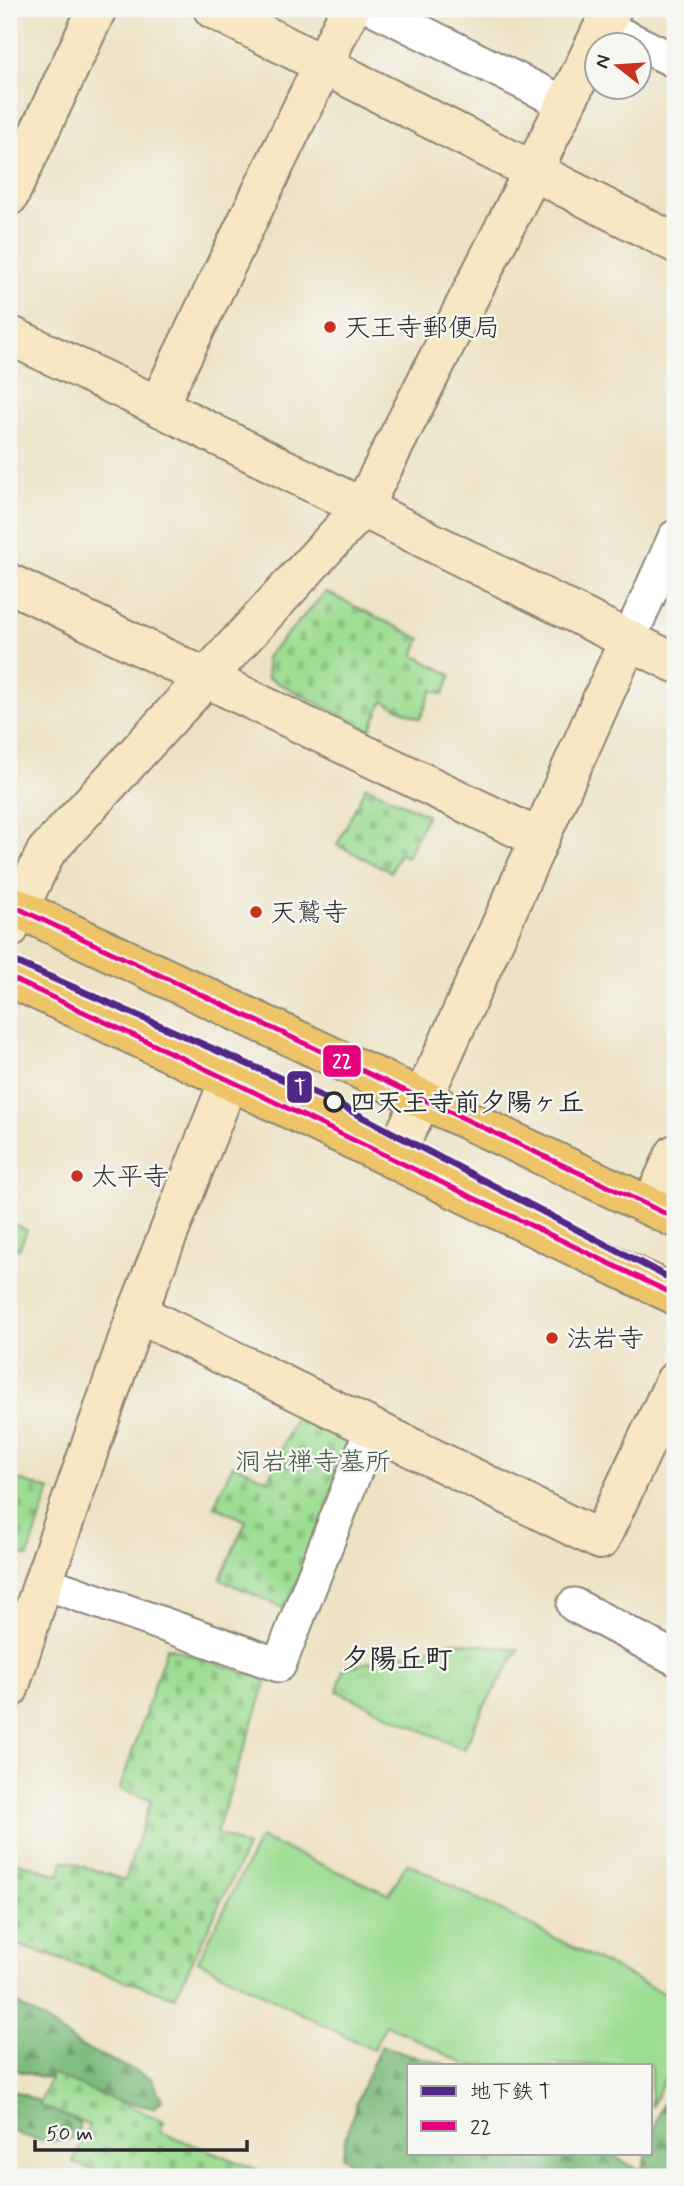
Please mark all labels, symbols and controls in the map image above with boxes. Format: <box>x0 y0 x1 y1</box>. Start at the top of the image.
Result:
north arrow <box>582 32 652 102</box>
text: N <box>589 52 617 71</box>
place label: 天王寺郵便局 <box>344 312 500 346</box>
marker: 天王寺郵便局 <box>322 319 338 335</box>
place label: 天鷲寺 <box>270 897 348 931</box>
marker: 天鷲寺 <box>248 904 264 920</box>
line badge: 22 <box>322 1044 362 1078</box>
text: 22 <box>332 1050 352 1075</box>
line badge: T <box>286 1070 313 1104</box>
text: T <box>294 1076 306 1101</box>
place label: 四天王寺前夕陽ヶ丘 <box>350 1087 584 1121</box>
marker: 四天王寺前夕陽ヶ丘 <box>324 1092 344 1112</box>
place label: 太平寺 <box>91 1161 169 1195</box>
marker: 太平寺 <box>69 1168 85 1184</box>
place label: 法岩寺 <box>566 1323 644 1357</box>
marker: 法岩寺 <box>544 1330 560 1346</box>
park label: 洞岩禅寺墓所 <box>235 1446 391 1480</box>
district label: 夕陽丘町 <box>341 1642 453 1679</box>
legend <box>407 2064 652 2154</box>
text: 地下鉄 T <box>470 2078 551 2106</box>
scale bar <box>35 2109 247 2153</box>
text: 22 <box>470 2114 491 2142</box>
text: 50 m <box>46 2120 93 2148</box>

